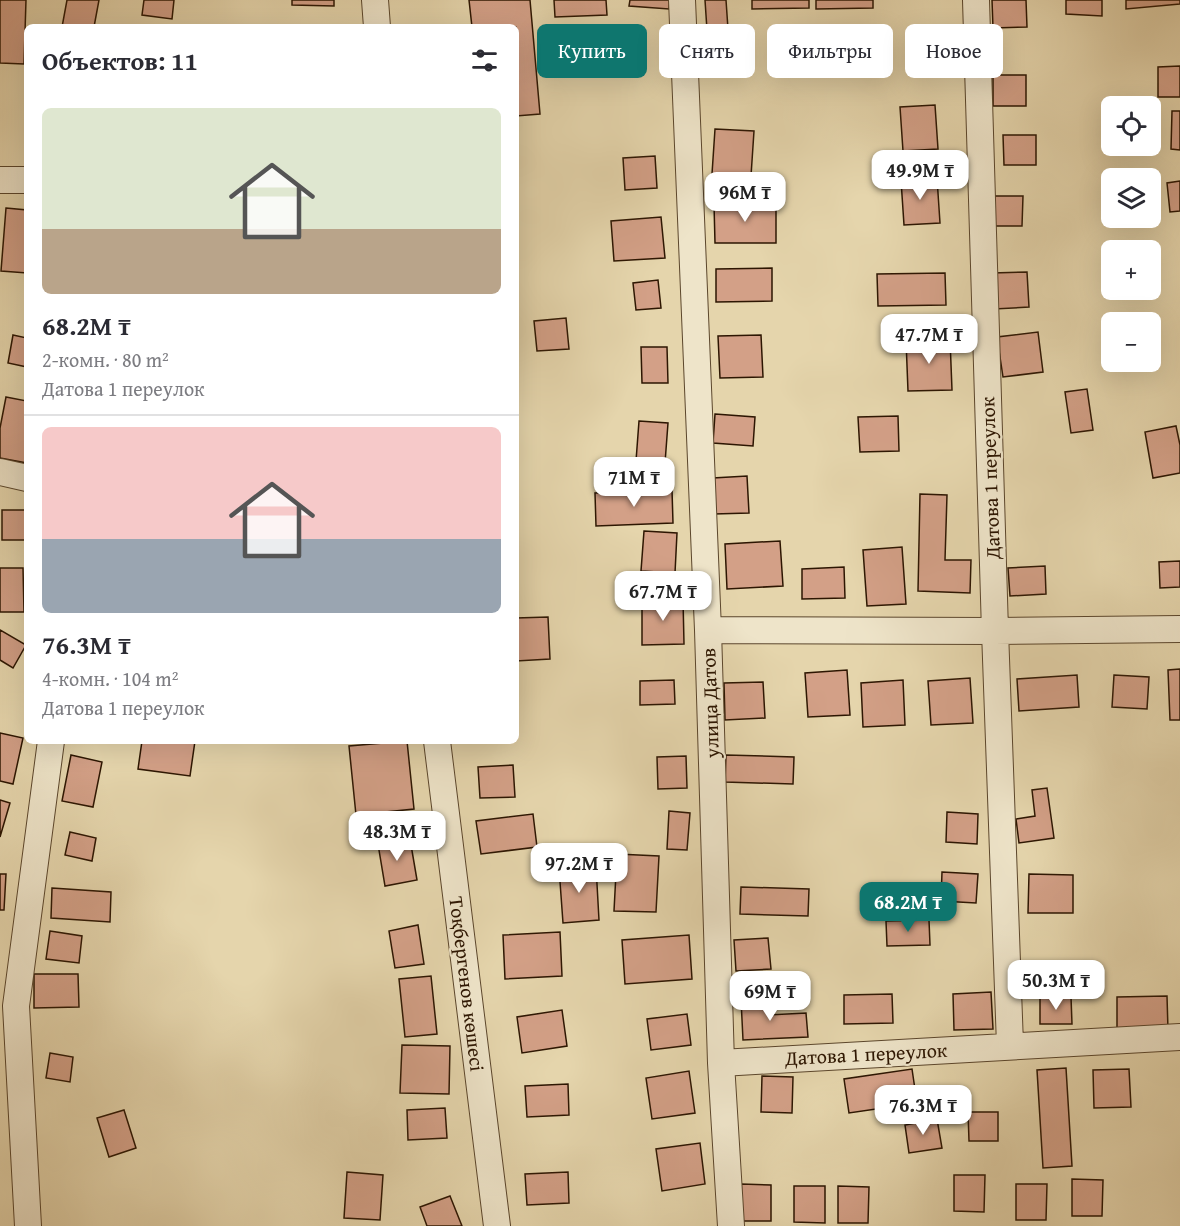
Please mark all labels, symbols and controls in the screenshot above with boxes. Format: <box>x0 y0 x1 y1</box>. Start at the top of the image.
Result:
chip: Купить <box>537 24 647 78</box>
chip: Снять <box>659 24 755 78</box>
chip: Фильтры <box>767 24 893 78</box>
chip: Новое <box>905 24 1003 78</box>
text: Объектов: 11 <box>42 41 198 80</box>
icon: filters <box>468 44 501 77</box>
map controls <box>1101 96 1161 372</box>
button: locate <box>1101 96 1161 156</box>
icon: home <box>218 147 326 255</box>
pin: 49.9M ₸ <box>865 150 975 201</box>
text: 49.9M ₸ <box>886 155 954 184</box>
button: layers <box>1101 168 1161 228</box>
pin: 96M ₸ <box>703 172 787 223</box>
text: 96M ₸ <box>719 177 771 206</box>
button: + <box>1101 240 1161 300</box>
text: 68.2M ₸ <box>42 306 131 345</box>
button: − <box>1101 312 1161 372</box>
pin: 47.7M ₸ <box>874 314 984 365</box>
text: 47.7M ₸ <box>895 319 963 348</box>
text: 2-комн. · 80 m² <box>42 345 169 374</box>
text: Датова 1 переулок <box>42 374 205 403</box>
street label: Датова 1 переулок <box>972 396 1007 561</box>
pin: 71M ₸ <box>592 457 676 508</box>
text: 71M ₸ <box>608 462 660 491</box>
icon: home <box>218 466 326 574</box>
pin: 67.7M ₸ <box>608 571 718 622</box>
text: 67.7M ₸ <box>629 576 697 605</box>
text: 76.3M ₸ <box>42 625 131 664</box>
street label: улица Датов <box>693 647 726 760</box>
text: 4-комн. · 104 m² <box>42 664 178 693</box>
text: Датова 1 переулок <box>42 693 205 722</box>
pin: 48.3M ₸ <box>342 811 452 862</box>
text: 48.3M ₸ <box>363 816 431 845</box>
pin: 97.2M ₸ <box>524 843 634 894</box>
text: 97.2M ₸ <box>545 848 613 877</box>
pin: 68.2M ₸ <box>853 882 963 933</box>
text: 68.2M ₸ <box>874 887 942 916</box>
street label: Тоқбергенов көшесі <box>442 895 493 1073</box>
pin: 50.3M ₸ <box>1001 960 1111 1011</box>
text: 50.3M ₸ <box>1022 965 1090 994</box>
pin: 69M ₸ <box>728 971 812 1022</box>
text: 69M ₸ <box>744 976 796 1005</box>
street label: Датова 1 переулок <box>783 1035 948 1072</box>
pin: 76.3M ₸ <box>868 1085 978 1136</box>
text: 76.3M ₸ <box>889 1090 957 1119</box>

